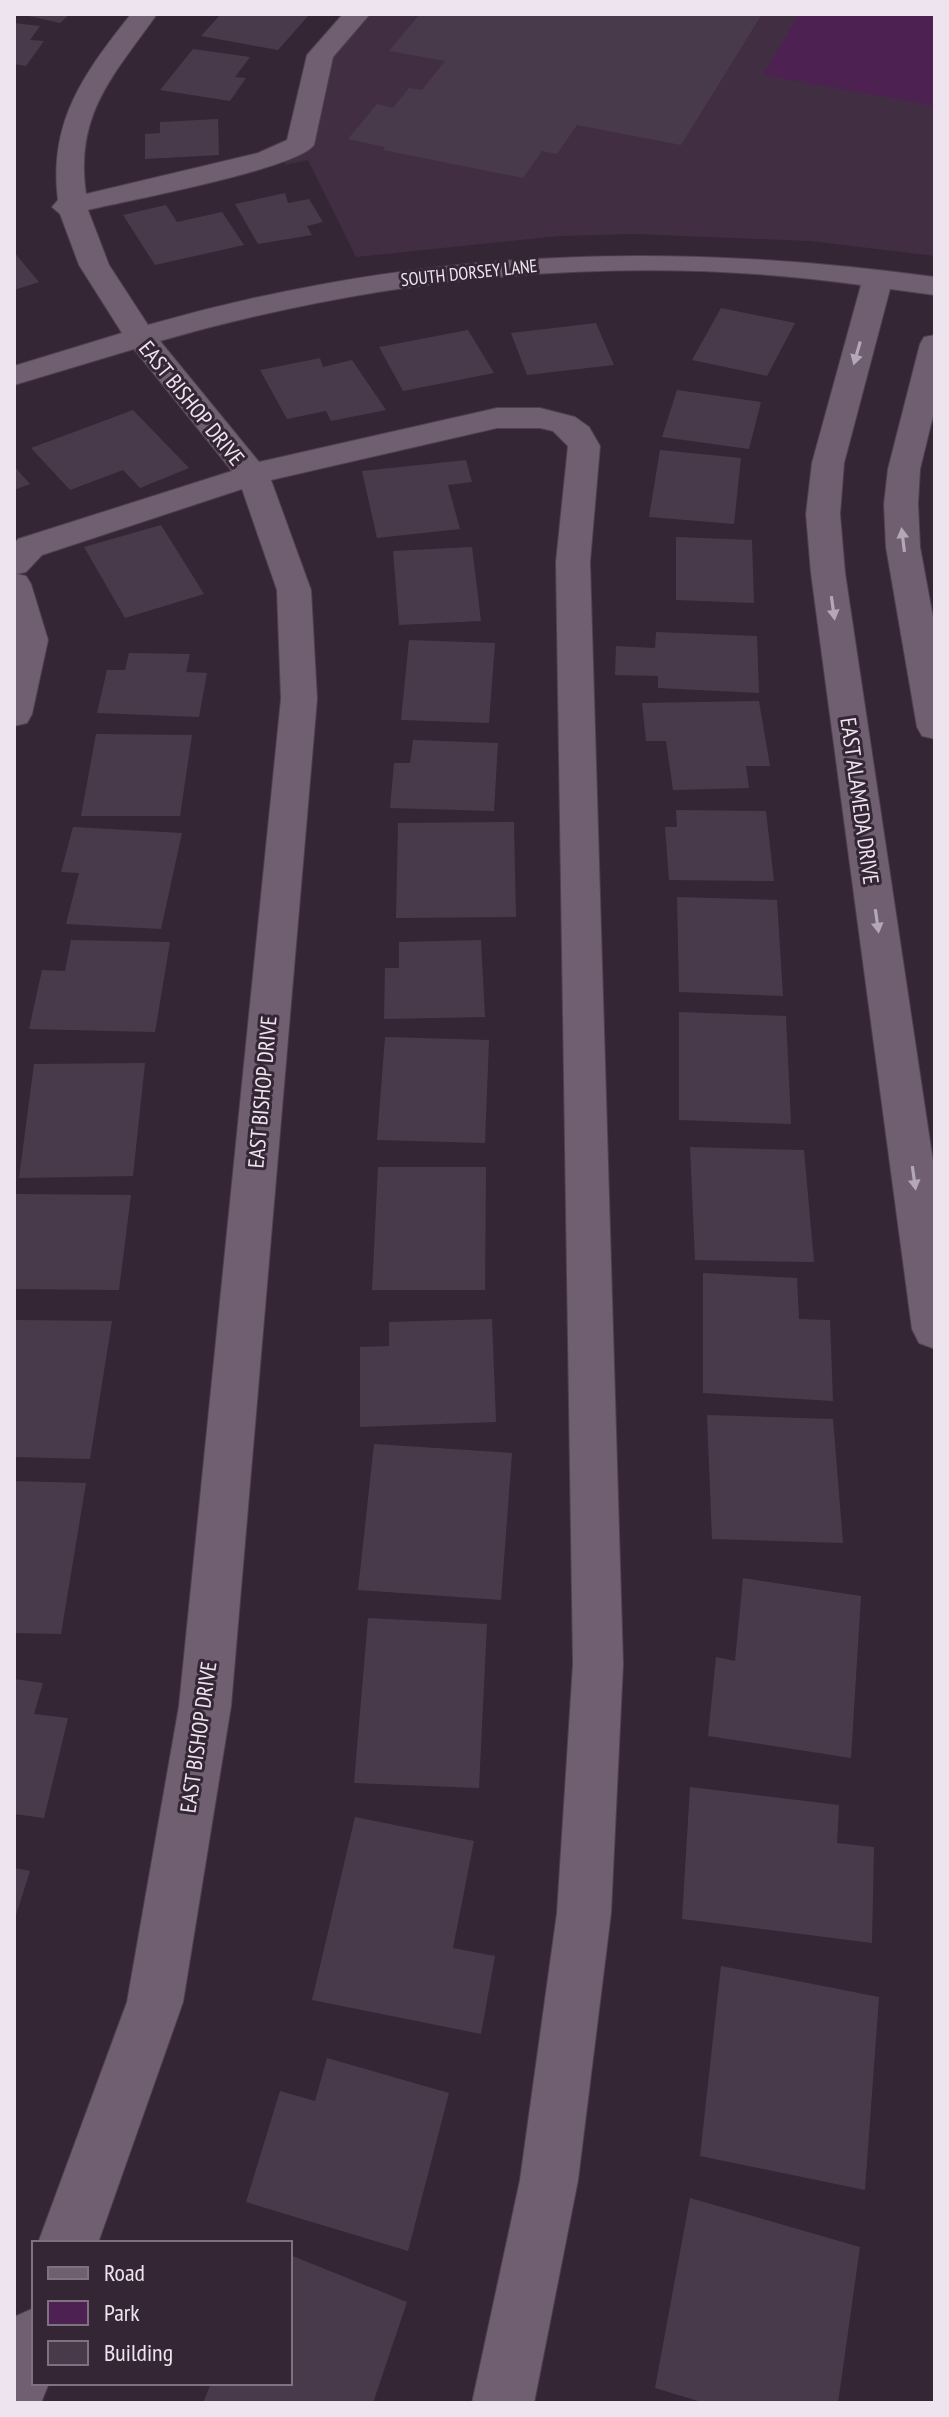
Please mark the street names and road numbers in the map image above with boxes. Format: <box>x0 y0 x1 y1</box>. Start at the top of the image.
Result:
street label: SOUTH DORSEY LANE <box>400 254 538 291</box>
street label: EAST BISHOP DRIVE <box>133 335 251 471</box>
street label: EAST ALAMEDA DRIVE <box>834 716 886 886</box>
street label: EAST BISHOP DRIVE <box>241 1015 283 1169</box>
street label: EAST BISHOP DRIVE <box>174 1660 222 1814</box>

